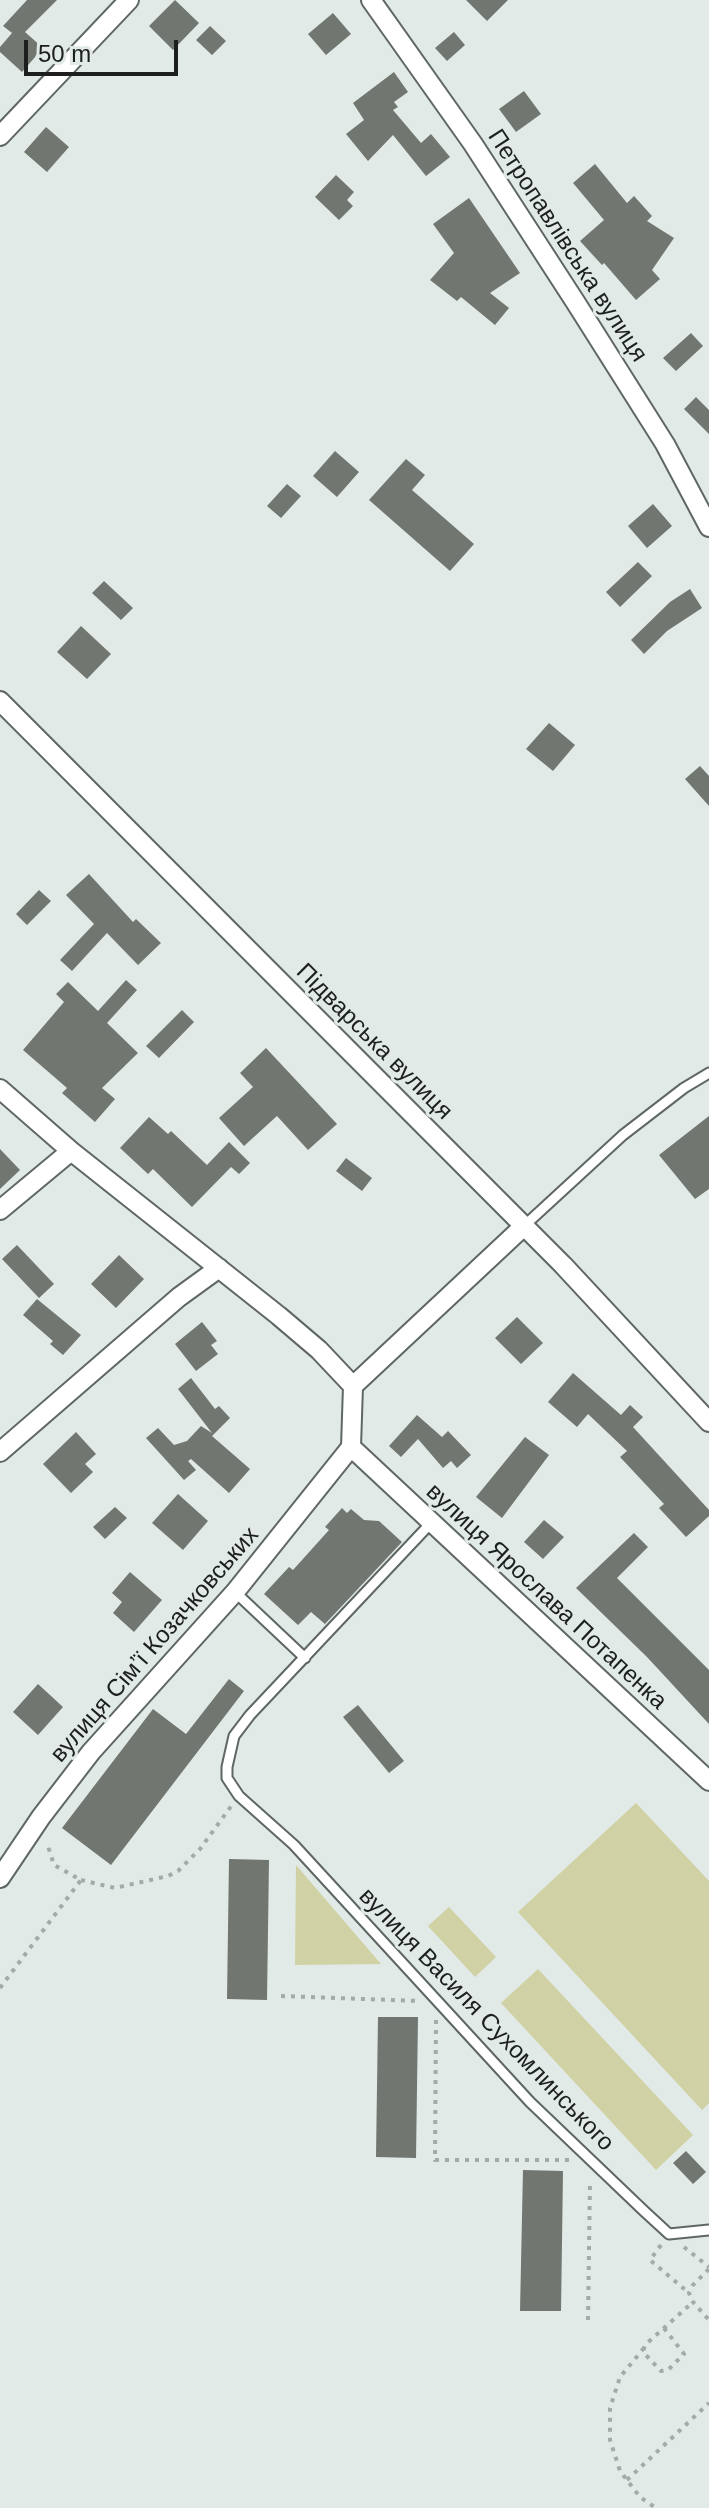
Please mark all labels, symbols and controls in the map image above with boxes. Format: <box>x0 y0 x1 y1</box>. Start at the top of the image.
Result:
scale bar <box>28 24 182 74</box>
text: 50 m <box>38 40 91 67</box>
street label: Петропавлівська вулиця <box>481 124 653 368</box>
street label: Підварська вулиця <box>290 958 458 1126</box>
street label: вулиця Ярослава Потапенка <box>420 1478 672 1716</box>
street label: вулиця Сімʼї Козачковських <box>45 1521 265 1769</box>
street label: вулиця Василя Сухомлинського <box>352 1882 620 2158</box>

